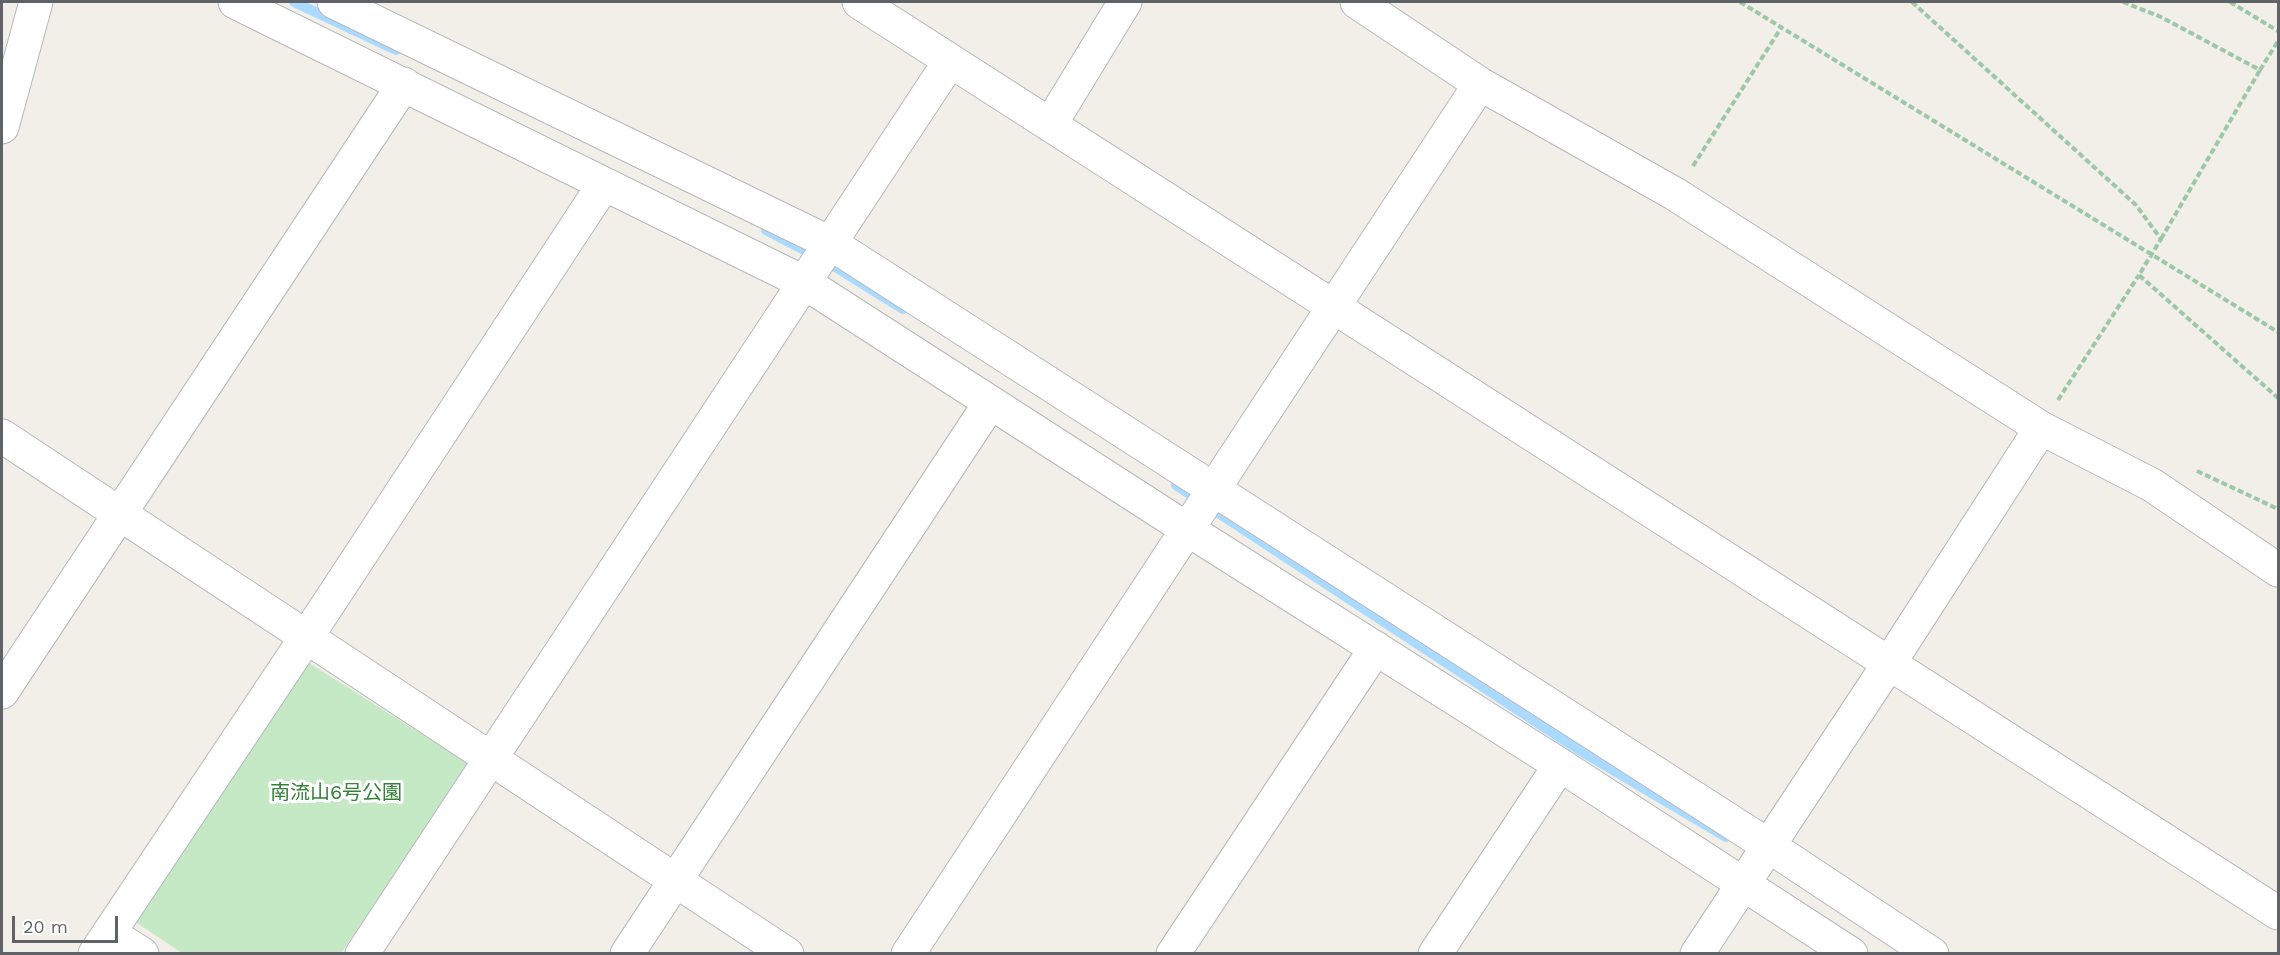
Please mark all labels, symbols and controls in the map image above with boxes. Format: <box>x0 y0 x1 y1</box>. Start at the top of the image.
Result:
park label: 南流山6号公園 <box>270 781 402 805</box>
scale bar <box>15 904 122 942</box>
text: 20 m <box>23 916 68 937</box>

